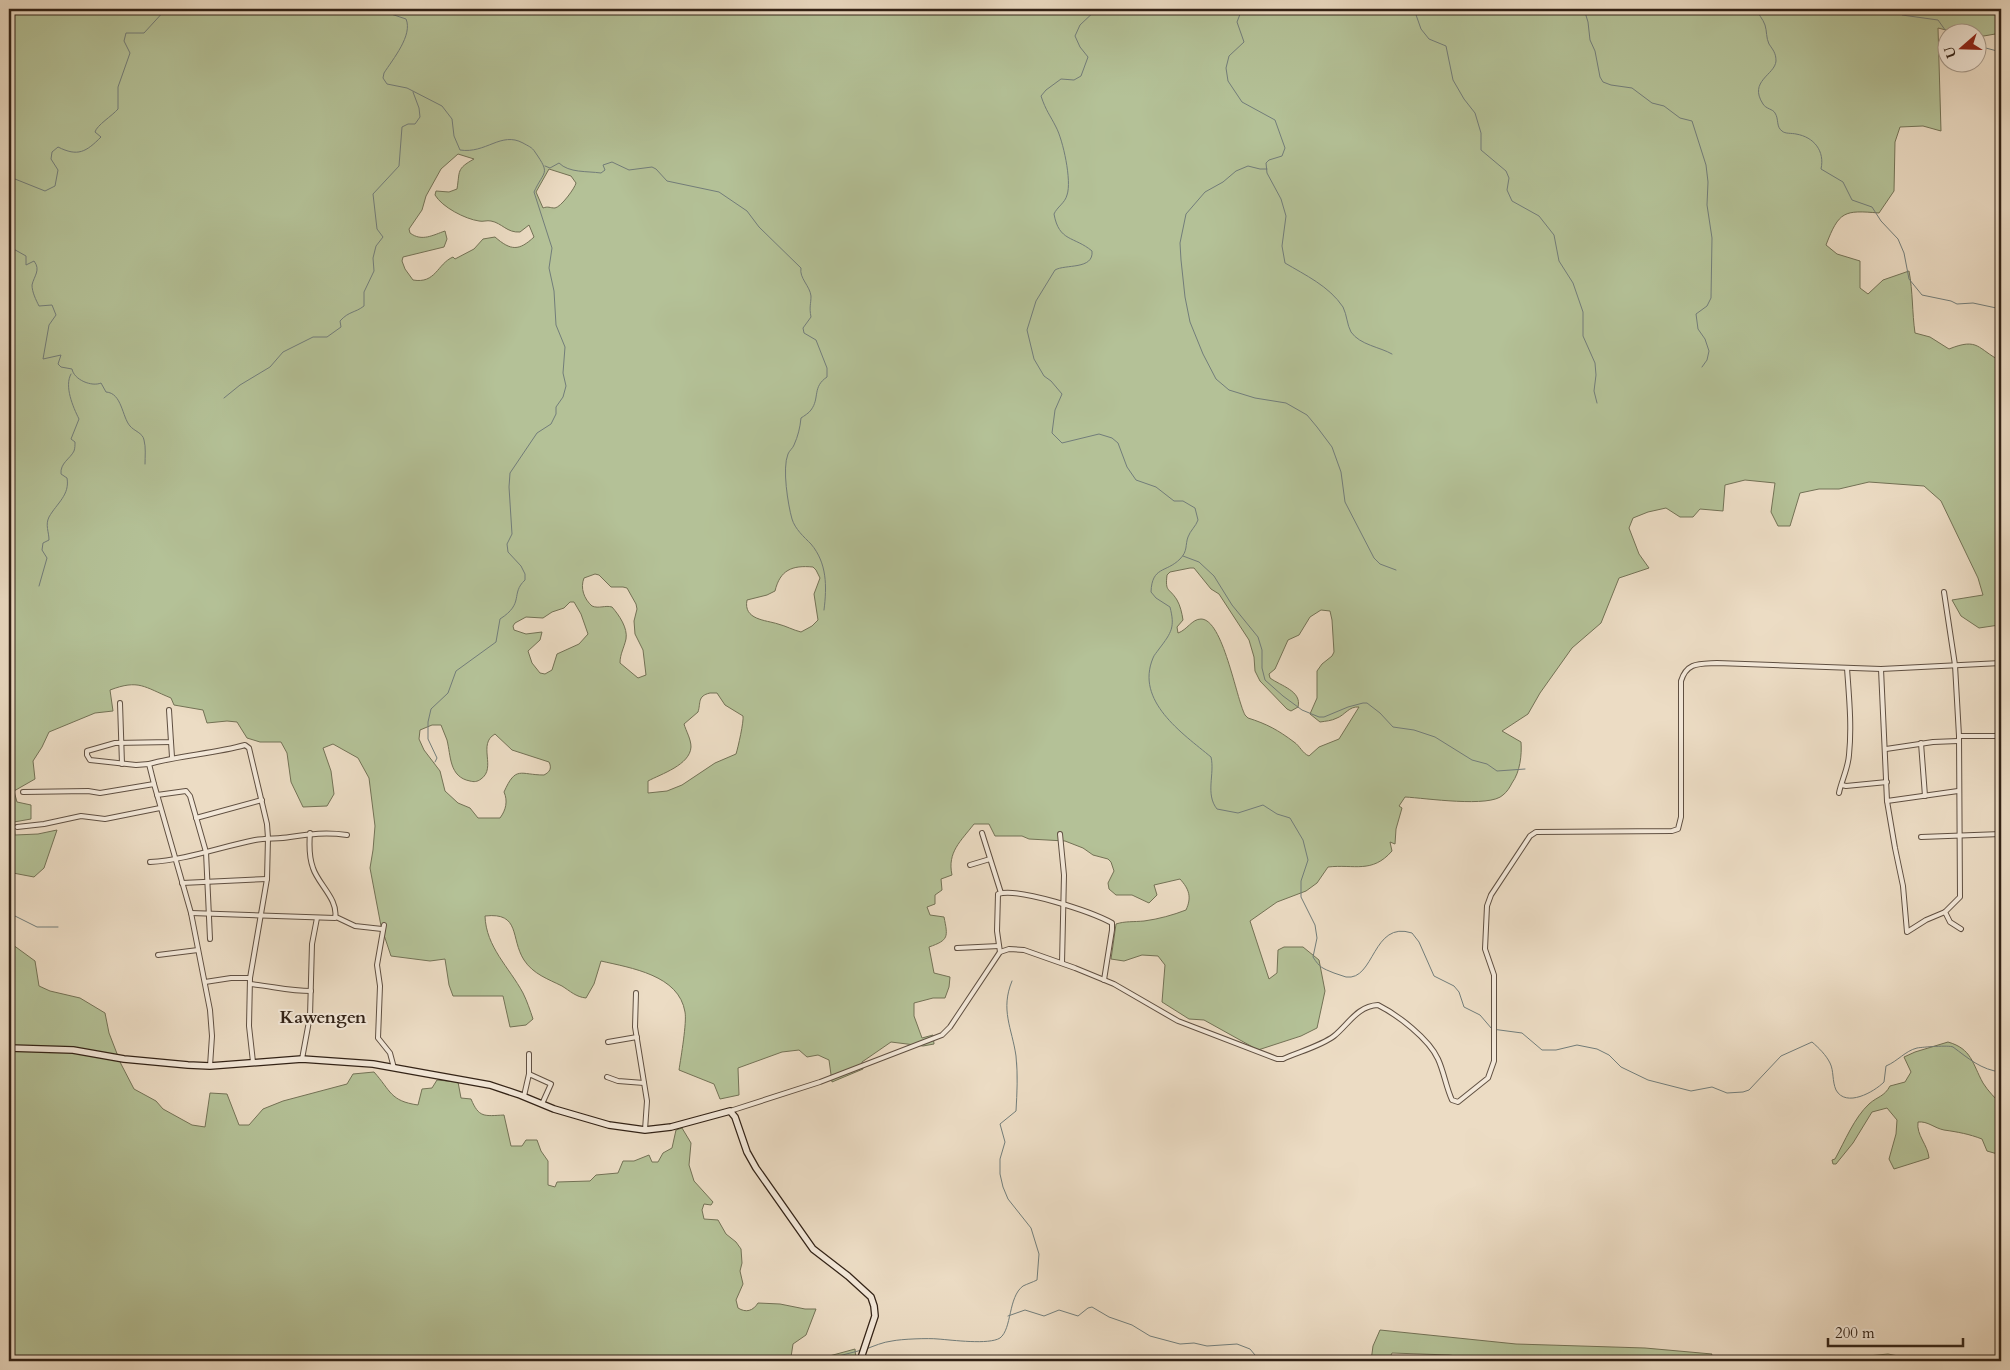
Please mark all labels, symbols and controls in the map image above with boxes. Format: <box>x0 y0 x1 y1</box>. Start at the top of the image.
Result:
north arrow <box>1938 22 1988 72</box>
text: U <box>1939 43 1961 61</box>
district label: Kawengen <box>280 1005 367 1030</box>
scale bar <box>1828 1315 1962 1347</box>
text: 200 m <box>1835 1323 1875 1343</box>

